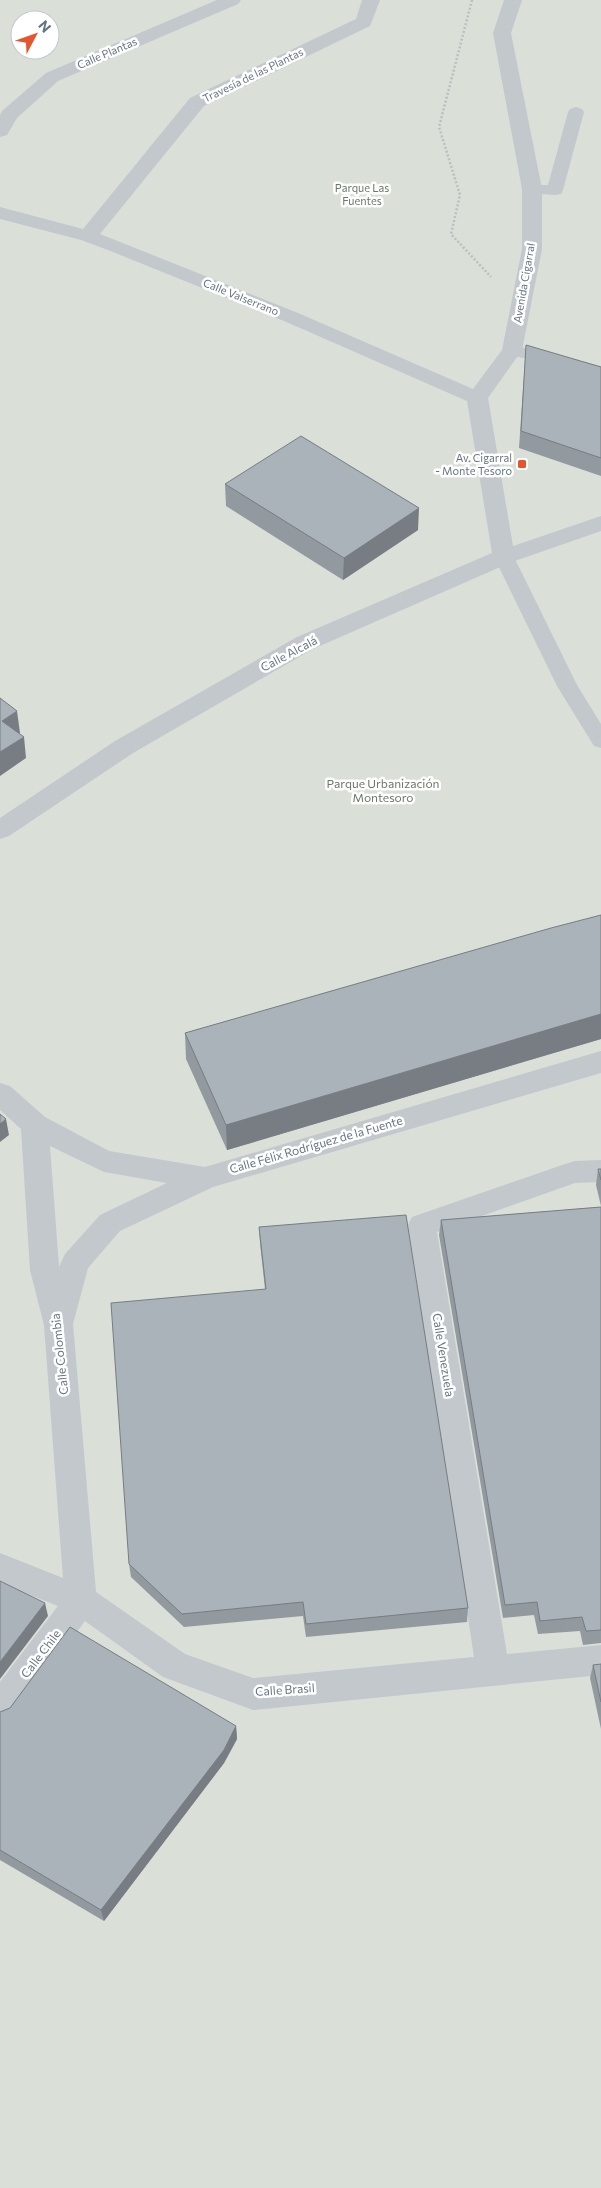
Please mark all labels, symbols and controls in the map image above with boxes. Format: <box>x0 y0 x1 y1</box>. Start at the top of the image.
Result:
north arrow <box>10 10 60 60</box>
text: N <box>35 17 55 36</box>
street label: Calle Plantas <box>75 34 139 71</box>
street label: Travesía de las Plantas <box>201 45 305 104</box>
park label: Parque Las Fuentes <box>335 181 389 207</box>
street label: Avenida Cigarral <box>510 242 537 324</box>
street label: Calle Valserrano <box>201 275 281 318</box>
place label: Av. Cigarral - Monte Tesoro <box>435 451 512 477</box>
marker: Av. Cigarral - Monte Tesoro <box>516 458 528 470</box>
street label: Calle Alcalá <box>258 632 319 674</box>
park label: Parque Urbanización Montesoro <box>327 776 439 804</box>
street label: Calle Félix Rodríguez de la Fuente <box>228 1113 404 1175</box>
street label: Calle Venezuela <box>430 1312 458 1398</box>
street label: Calle Colombia <box>48 1313 70 1395</box>
street label: Calle Chile <box>18 1627 63 1680</box>
street label: Calle Brasil <box>255 1680 315 1698</box>

